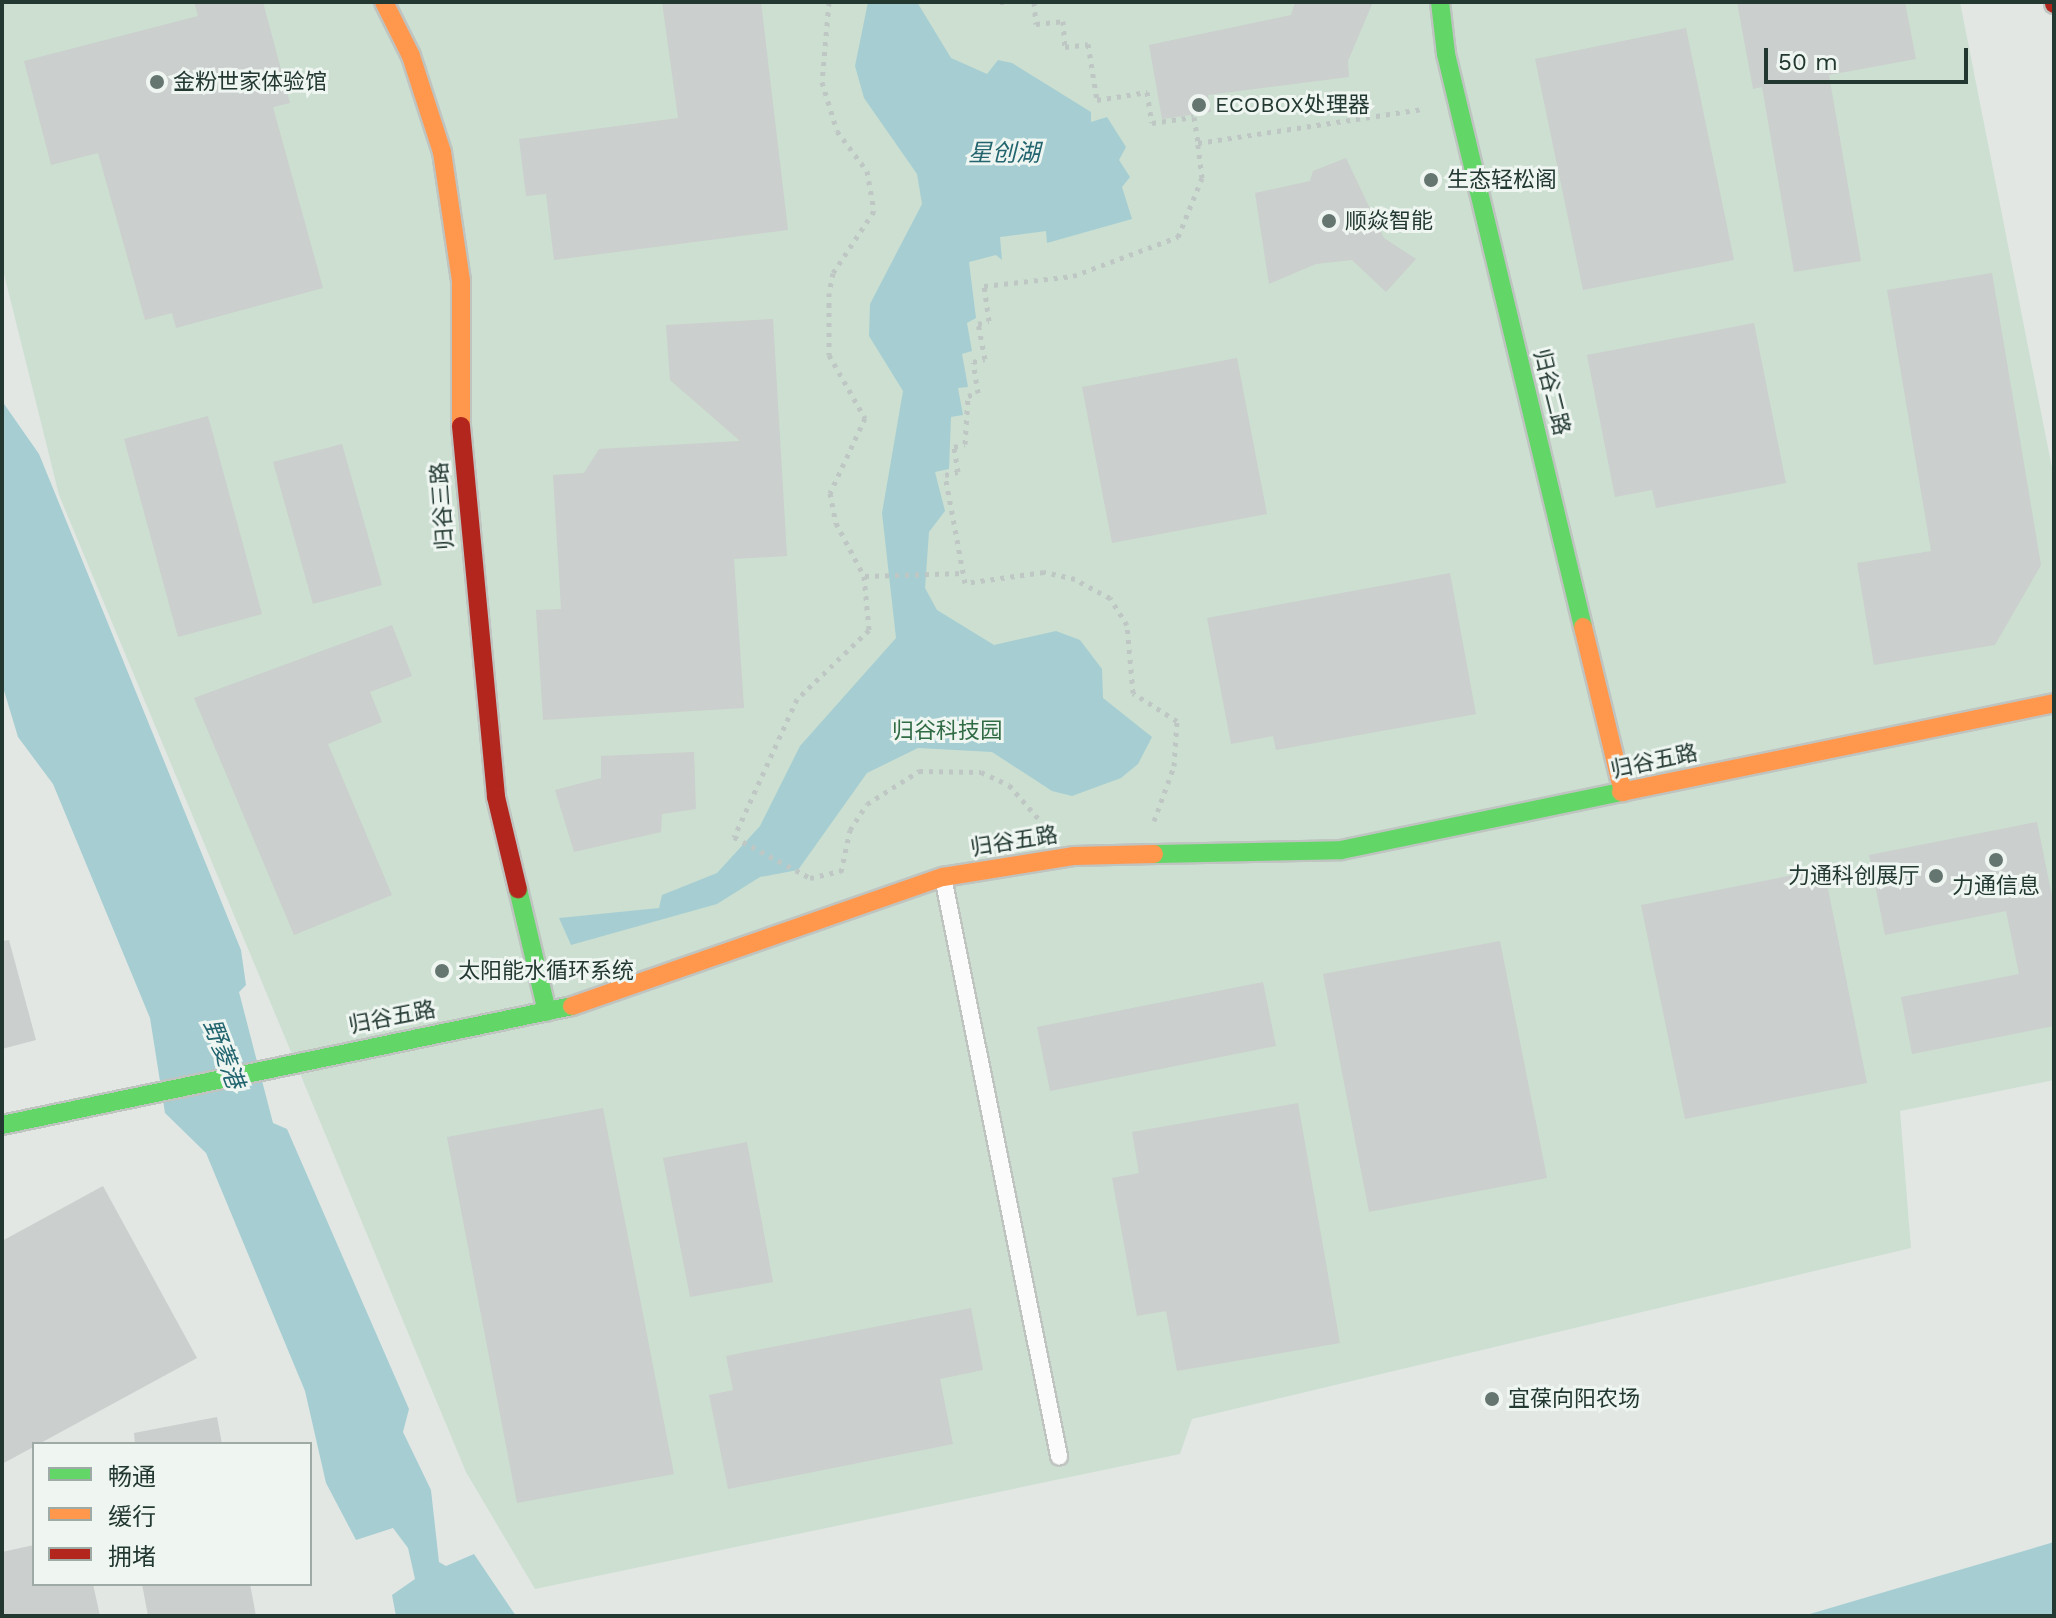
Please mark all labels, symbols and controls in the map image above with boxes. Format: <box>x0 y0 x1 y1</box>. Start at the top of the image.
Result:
scale bar <box>1768 32 1972 82</box>
text: 50 m <box>1778 48 1838 76</box>
place label: 金粉世家体验馆 <box>173 69 327 95</box>
marker: 金粉世家体验馆 <box>148 73 166 91</box>
place label: ECOBOX处理器 <box>1215 92 1370 118</box>
marker: ECOBOX处理器 <box>1190 96 1208 114</box>
water label: 星创湖 <box>968 140 1040 168</box>
place label: 生态轻松阁 <box>1447 167 1557 193</box>
marker: 生态轻松阁 <box>1422 171 1440 189</box>
place label: 顺焱智能 <box>1345 208 1433 234</box>
marker: 顺焱智能 <box>1320 212 1338 230</box>
street label: 归谷二路 <box>1529 346 1575 438</box>
street label: 归谷三路 <box>426 461 458 551</box>
park label: 归谷科技园 <box>892 718 1002 744</box>
street label: 归谷五路 <box>1608 739 1700 783</box>
street label: 归谷五路 <box>968 821 1060 861</box>
marker: 力通信息 <box>1987 851 2005 869</box>
place label: 力通科创展厅 <box>1788 863 1920 889</box>
marker: 力通科创展厅 <box>1927 867 1945 885</box>
place label: 力通信息 <box>1952 873 2040 899</box>
place label: 太阳能水循环系统 <box>458 958 634 984</box>
marker: 太阳能水循环系统 <box>433 962 451 980</box>
street label: 归谷五路 <box>346 996 438 1038</box>
water label: 野菱港 <box>197 1015 249 1093</box>
place label: 宜葆向阳农场 <box>1508 1386 1640 1412</box>
marker: 宜葆向阳农场 <box>1483 1390 1501 1408</box>
legend <box>32 1442 312 1586</box>
text: 畅通 <box>108 1463 156 1491</box>
text: 缓行 <box>108 1503 156 1531</box>
text: 拥堵 <box>108 1543 156 1571</box>

